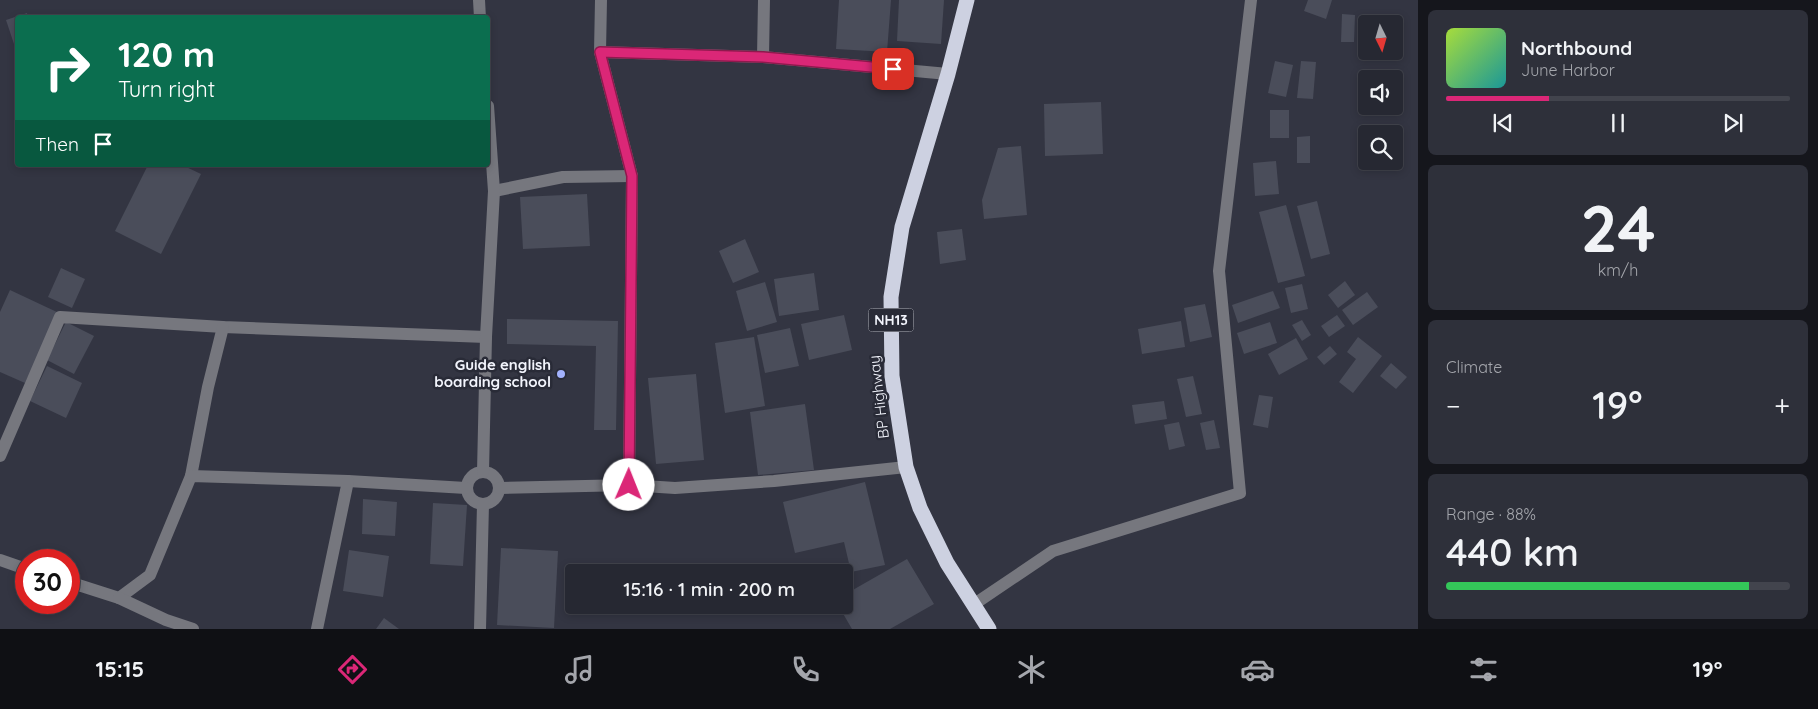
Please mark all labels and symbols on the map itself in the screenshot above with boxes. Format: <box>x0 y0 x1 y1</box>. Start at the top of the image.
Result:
north arrow <box>1358 15 1402 60</box>
pin <box>872 48 914 90</box>
road number: NH13 <box>868 308 914 332</box>
street label: BP Highway <box>864 354 893 440</box>
place label: Guide english boarding school <box>434 355 551 391</box>
marker: Guide english boarding school <box>555 368 567 380</box>
position arrow <box>602 458 654 510</box>
speed limit sign: 30 <box>15 549 80 614</box>

